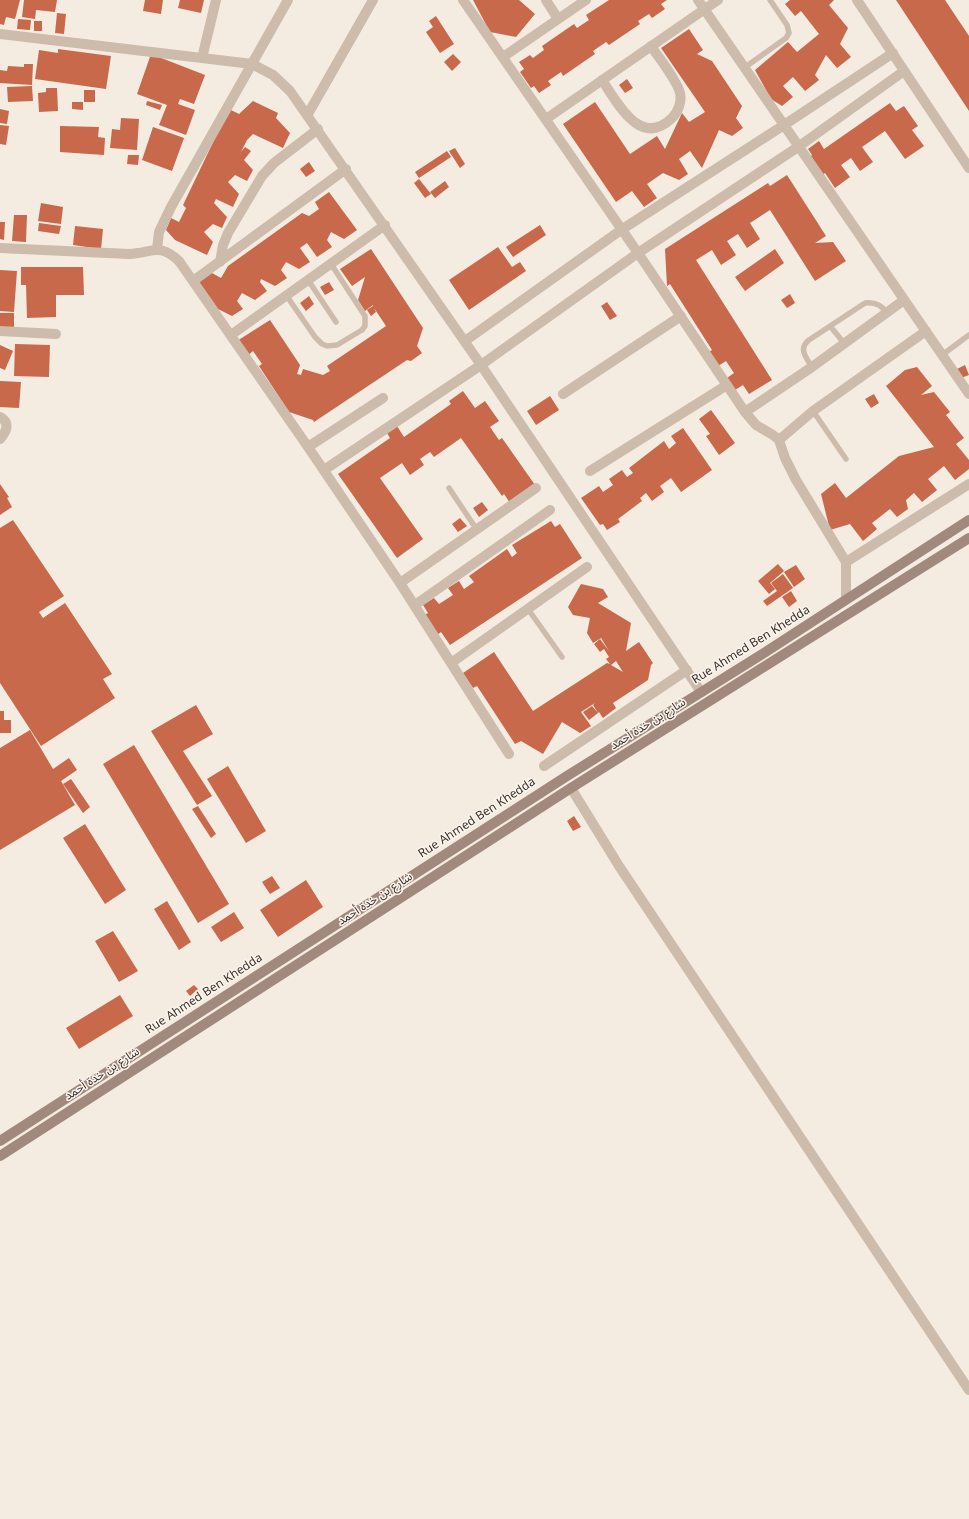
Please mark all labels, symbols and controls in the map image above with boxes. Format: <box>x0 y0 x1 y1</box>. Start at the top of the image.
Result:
street label: Rue Ahmed Ben Khedda <box>689 603 813 687</box>
street label: شارع بن خدة أحمد <box>608 695 688 753</box>
street label: Rue Ahmed Ben Khedda <box>416 775 538 861</box>
street label: شارع بن خدة أحمد <box>335 869 415 929</box>
street label: Rue Ahmed Ben Khedda <box>143 951 265 1037</box>
street label: شارع بن خدة أحمد <box>62 1044 142 1104</box>

